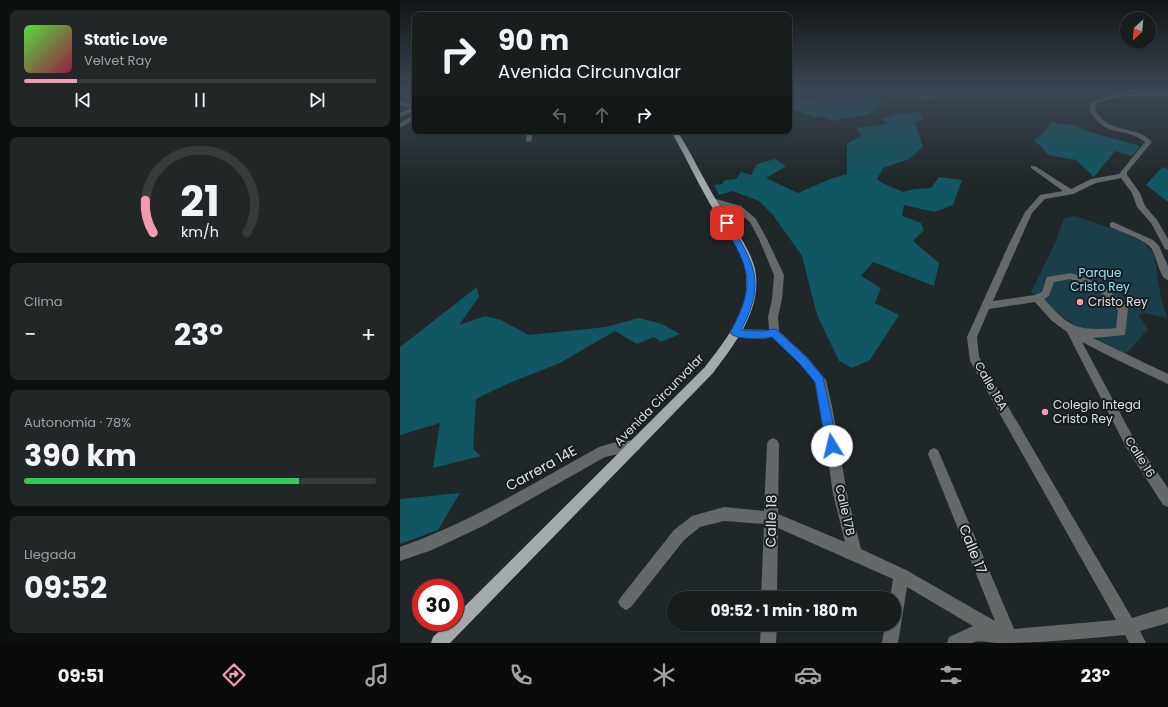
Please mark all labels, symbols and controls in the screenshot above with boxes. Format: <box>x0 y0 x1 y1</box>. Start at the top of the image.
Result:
north arrow <box>1120 12 1156 48</box>
map controls <box>1120 12 1156 48</box>
text: 90 m <box>498 21 569 60</box>
icon: right <box>432 28 484 80</box>
text: Static Love <box>84 29 168 50</box>
text: Velvet Ray <box>84 51 152 70</box>
text: Avenida Circunvalar <box>498 59 681 84</box>
icon: previous <box>72 89 94 111</box>
icon: pause <box>189 89 211 111</box>
icon: next <box>306 89 328 111</box>
icon: left <box>549 104 571 126</box>
icon: ahead <box>591 104 613 126</box>
icon: right <box>633 104 655 126</box>
text: 21 <box>180 172 220 231</box>
pin <box>710 206 744 240</box>
icon: arrive <box>716 212 738 234</box>
text: km/h <box>181 221 219 241</box>
park label: Parque Cristo Rey <box>1070 264 1130 295</box>
text: Clima <box>24 292 63 311</box>
place label: Cristo Rey <box>1088 293 1148 310</box>
marker: Cristo Rey <box>1075 297 1085 307</box>
text: 23° <box>174 313 223 356</box>
text: − <box>24 319 36 350</box>
text: + <box>361 319 376 350</box>
street label: Avenida Circunvalar <box>610 349 708 449</box>
street label: Calle 16A <box>971 358 1012 413</box>
place label: Colegio Integd Cristo Rey <box>1053 396 1141 427</box>
marker: Colegio Integd Cristo Rey <box>1040 407 1050 417</box>
text: Autonomía · 78% <box>24 413 131 432</box>
position arrow <box>811 425 853 467</box>
street label: Calle 16 <box>1121 433 1160 480</box>
text: 390 km <box>24 434 137 477</box>
street label: Carrera 14E <box>502 440 580 496</box>
street label: Calle 17B <box>831 483 860 537</box>
street label: Calle 18 <box>761 494 781 548</box>
street label: Calle 17 <box>954 521 992 577</box>
text: Llegada <box>24 545 76 564</box>
text: 09:52 <box>24 566 107 609</box>
speed limit sign: 30 <box>412 579 464 631</box>
text: 09:52 · 1 min · 180 m <box>711 600 857 621</box>
icon: directions <box>220 661 248 689</box>
icon: music <box>363 661 391 689</box>
icon: phone <box>507 661 535 689</box>
icon: climate <box>650 661 678 689</box>
icon: car <box>794 661 822 689</box>
icon: filters <box>937 661 965 689</box>
text: 09:51 <box>58 663 104 688</box>
text: 23° <box>1081 663 1110 688</box>

